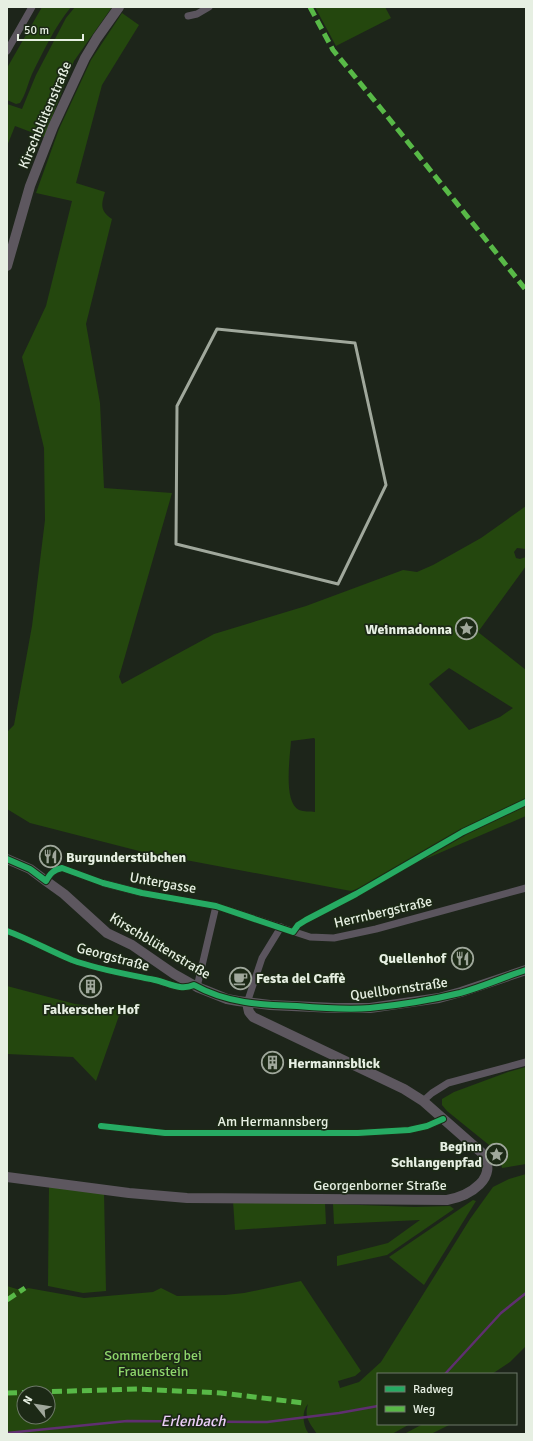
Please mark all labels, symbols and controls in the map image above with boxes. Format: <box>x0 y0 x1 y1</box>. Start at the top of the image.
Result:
scale bar <box>18 16 83 42</box>
text: 50 m <box>24 23 49 38</box>
street label: Kirschblütenstraße <box>15 59 75 171</box>
place icon: Weinmadonna <box>454 616 480 642</box>
place label: Weinmadonna <box>365 621 452 638</box>
restaurant icon: Burgunderstübchen <box>37 844 63 870</box>
place label: Burgunderstübchen <box>66 849 186 866</box>
street label: Untergasse <box>128 869 198 897</box>
street label: Herrnbergstraße <box>332 892 434 932</box>
street label: Kirschblütenstraße <box>106 909 214 983</box>
street label: Georgstraße <box>75 939 151 975</box>
restaurant icon: Quellenhof <box>449 945 475 971</box>
place label: Quellenhof <box>379 950 447 967</box>
cafe icon: Festa del Caffè <box>228 965 254 991</box>
place label: Festa del Caffè <box>256 970 346 987</box>
building icon: Falkerscher Hof <box>78 974 104 1000</box>
street label: Quellbornstraße <box>349 974 449 1004</box>
place label: Falkerscher Hof <box>43 1001 140 1018</box>
building icon: Hermannsblick <box>259 1050 285 1076</box>
place label: Hermannsblick <box>288 1055 381 1072</box>
street label: Am Hermannsberg <box>218 1113 328 1130</box>
place label: Beginn Schlangenpfad <box>391 1138 482 1171</box>
place icon: Beginn Schlangenpfad <box>484 1141 510 1167</box>
street label: Georgenborner Straße <box>313 1177 447 1194</box>
park label: Sommerberg bei Frauenstein <box>104 1347 202 1380</box>
legend <box>377 1373 517 1425</box>
text: Radweg <box>413 1382 453 1397</box>
north arrow <box>16 1385 56 1425</box>
text: N <box>20 1394 35 1407</box>
text: Weg <box>413 1402 435 1417</box>
water label: Erlenbach <box>161 1412 226 1430</box>

